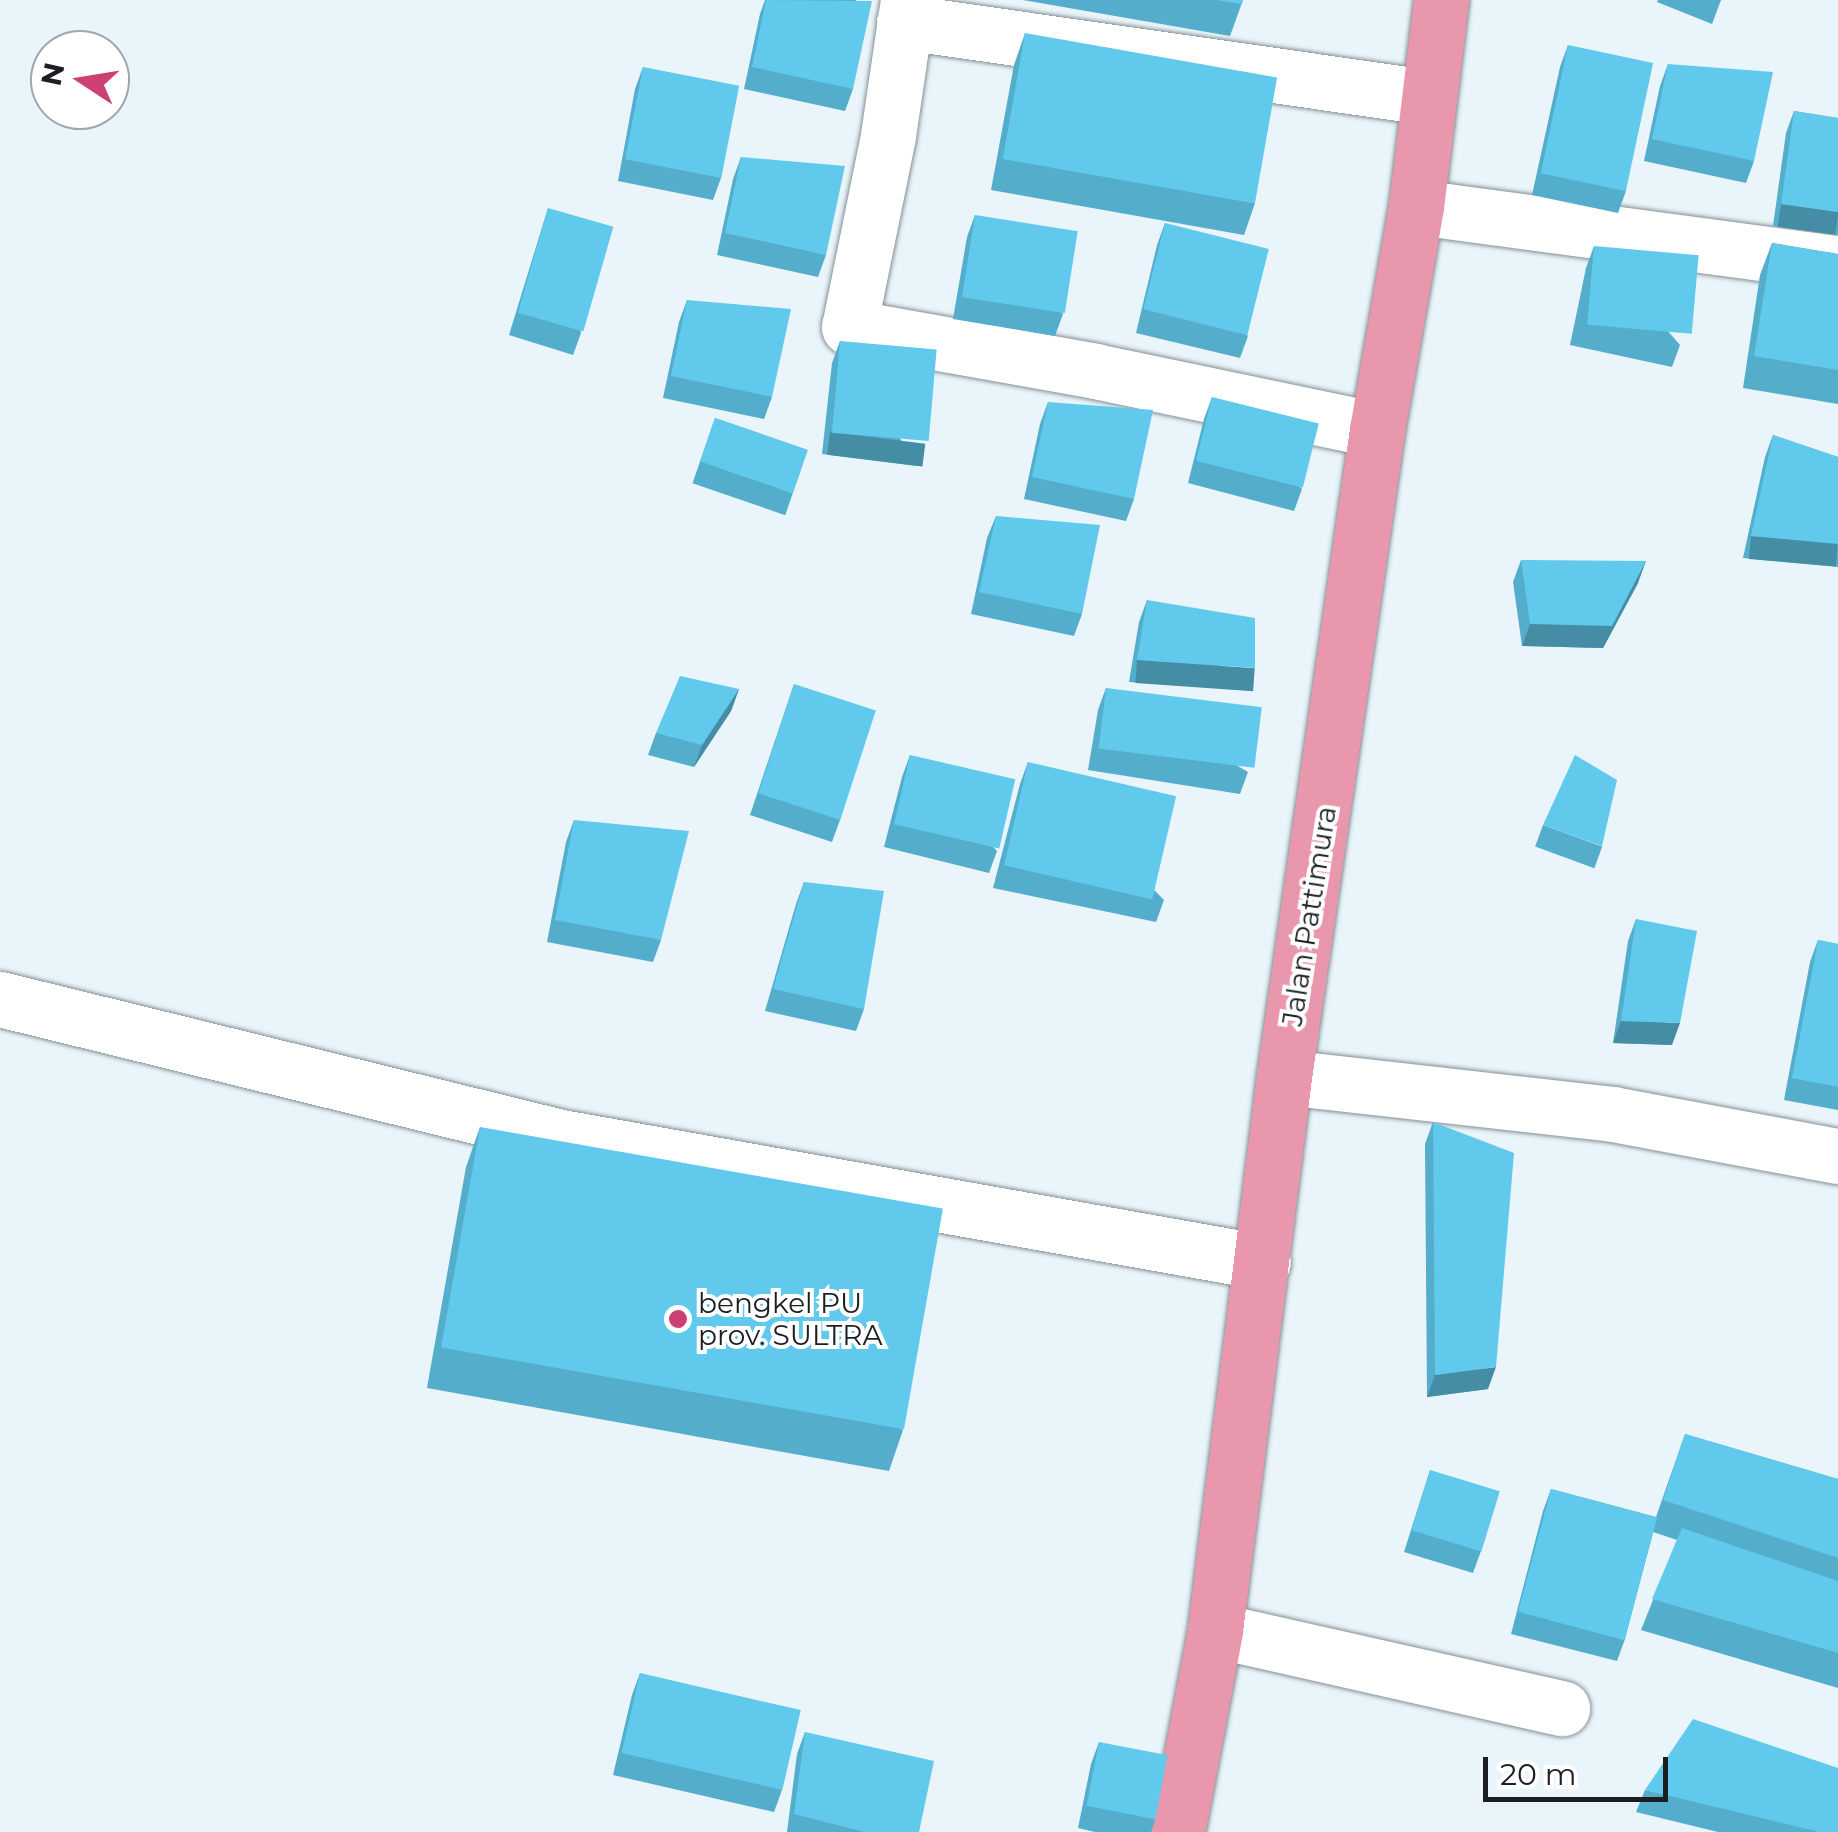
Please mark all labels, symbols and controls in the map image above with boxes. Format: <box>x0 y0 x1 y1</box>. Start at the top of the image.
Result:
north arrow <box>30 30 130 130</box>
text: N <box>34 60 72 89</box>
street label: Jalan Pattimura <box>1275 804 1343 1028</box>
place label: bengkel PU prov. SULTRA <box>698 1286 883 1352</box>
marker: bengkel PU prov. SULTRA <box>667 1308 689 1330</box>
scale bar <box>1488 1737 1673 1799</box>
text: 20 m <box>1500 1756 1577 1793</box>

